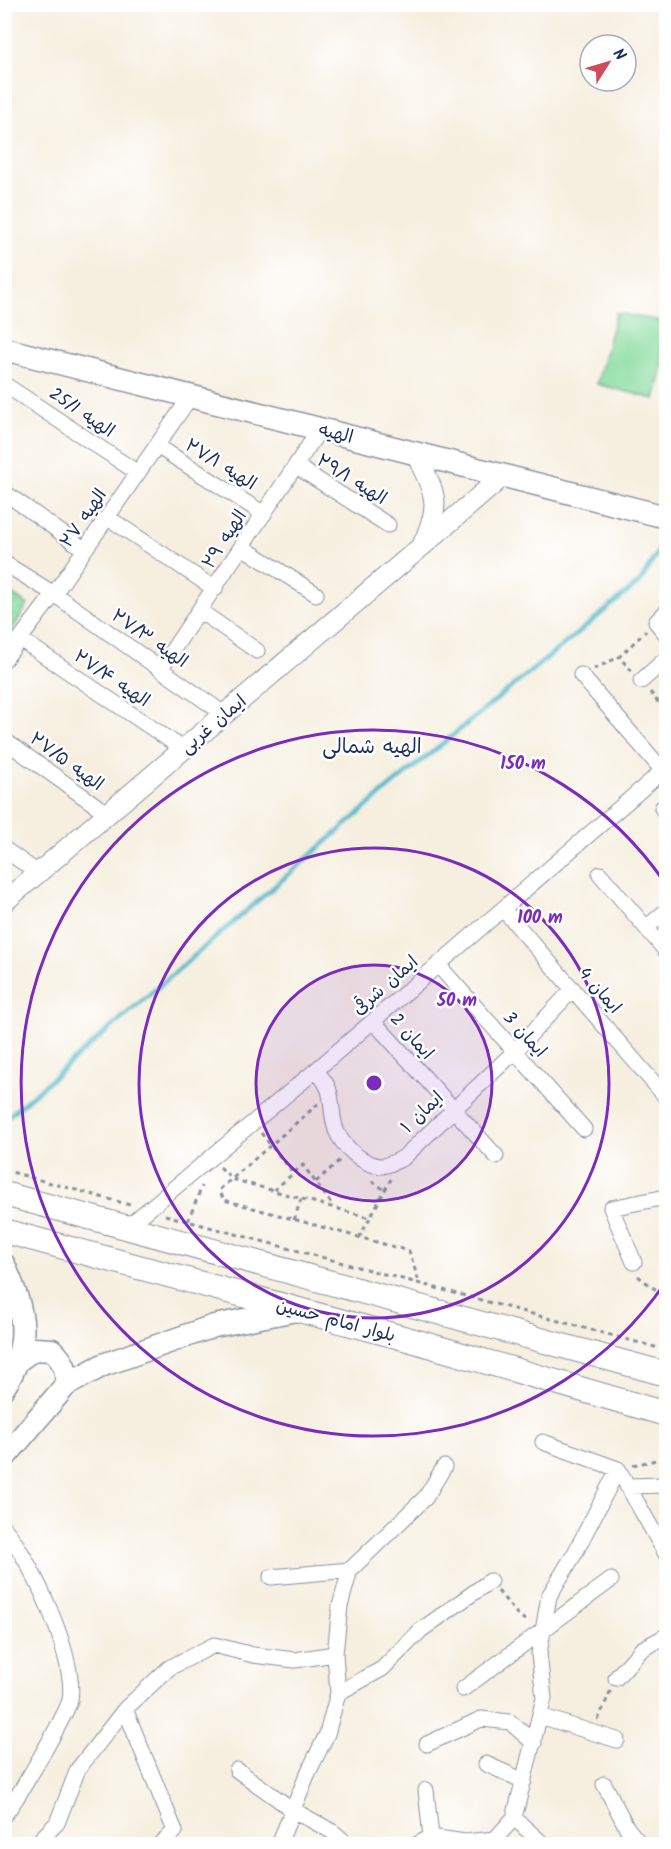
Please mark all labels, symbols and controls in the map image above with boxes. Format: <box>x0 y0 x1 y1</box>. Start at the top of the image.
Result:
north arrow <box>578 33 638 93</box>
text: N <box>606 43 632 66</box>
street label: الهیه 25/1 <box>42 380 120 446</box>
street label: الهیه <box>315 416 356 453</box>
street label: الهیه ۲۷/۱ <box>179 432 262 499</box>
street label: الهیه ۲۹/۱ <box>310 447 392 513</box>
street label: الهیه ۲۷ <box>53 483 115 555</box>
street label: الهیه ۲۹ <box>195 504 255 575</box>
street label: الهیه ۲۷/۳ <box>105 602 194 676</box>
street label: الهیه ۲۷/۴ <box>67 643 155 716</box>
street label: ایمان غربی <box>174 688 254 762</box>
street label: الهیه ۲۷/۵ <box>23 725 109 799</box>
district label: الهیه شمالی <box>322 732 422 764</box>
text: 150 m <box>500 750 546 779</box>
text: 100 m <box>517 904 563 933</box>
street label: ایمان شرقی <box>346 949 426 1023</box>
street label: ایمان 4 <box>570 961 628 1021</box>
text: 50 m <box>436 987 477 1016</box>
street label: ایمان 3 <box>495 1005 553 1065</box>
street label: ایمان 2 <box>382 1007 440 1067</box>
centre of rings <box>364 1073 384 1093</box>
street label: ایمان ۱ <box>395 1085 451 1141</box>
street label: بلوار امام حسین <box>273 1292 398 1351</box>

